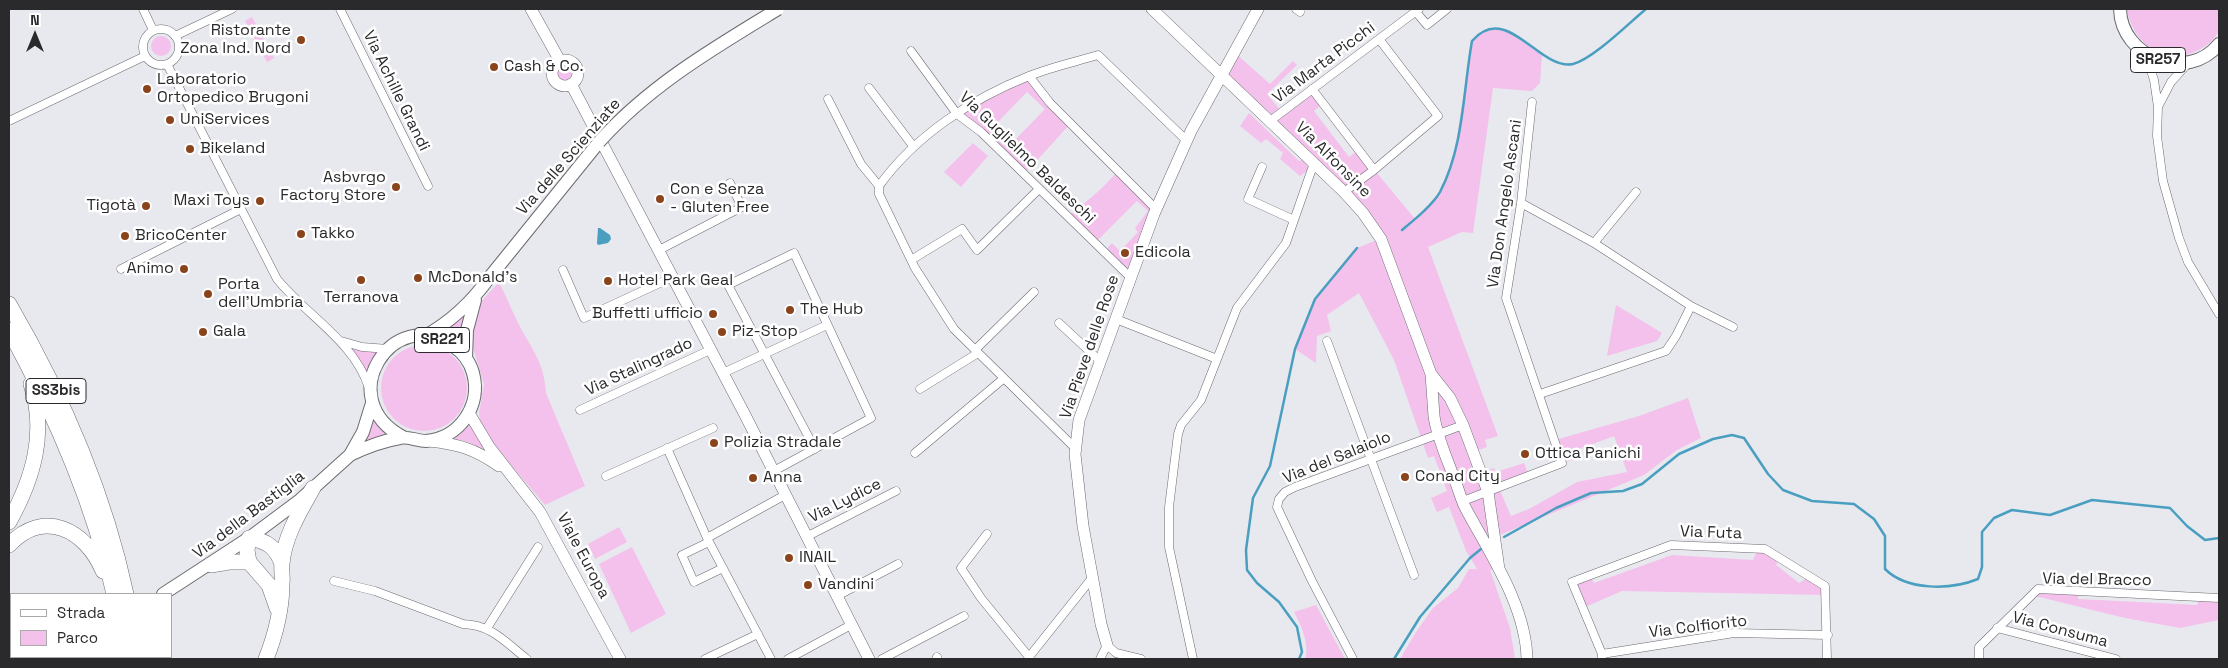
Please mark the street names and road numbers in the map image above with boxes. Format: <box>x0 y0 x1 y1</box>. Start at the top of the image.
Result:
street label: Via Marta Picchi <box>1269 18 1379 108</box>
street label: Via Achille Grandi <box>359 28 433 154</box>
road number: SR257 <box>2130 48 2186 72</box>
street label: Via Guglielmo Baldeschi <box>955 88 1099 228</box>
street label: Via delle Scienziate <box>513 95 625 219</box>
street label: Via Alfonsine <box>1291 118 1375 202</box>
street label: Via Don Angelo Ascani <box>1484 118 1526 290</box>
street label: Via Pieve delle Rose <box>1056 273 1124 421</box>
road number: SR221 <box>414 328 470 352</box>
street label: Via Stalingrado <box>582 334 696 400</box>
road number: SS3bis <box>26 378 86 404</box>
street label: Via del Salaiolo <box>1280 428 1394 488</box>
street label: Via della Bastiglia <box>189 467 309 563</box>
street label: Via Lydice <box>806 475 884 527</box>
street label: Viale Europa <box>552 510 614 602</box>
street label: Via Futa <box>1680 522 1742 544</box>
street label: Via del Bracco <box>2042 569 2152 591</box>
street label: Via Consuma <box>2010 608 2110 652</box>
street label: Via Colfiorito <box>1648 611 1748 643</box>

